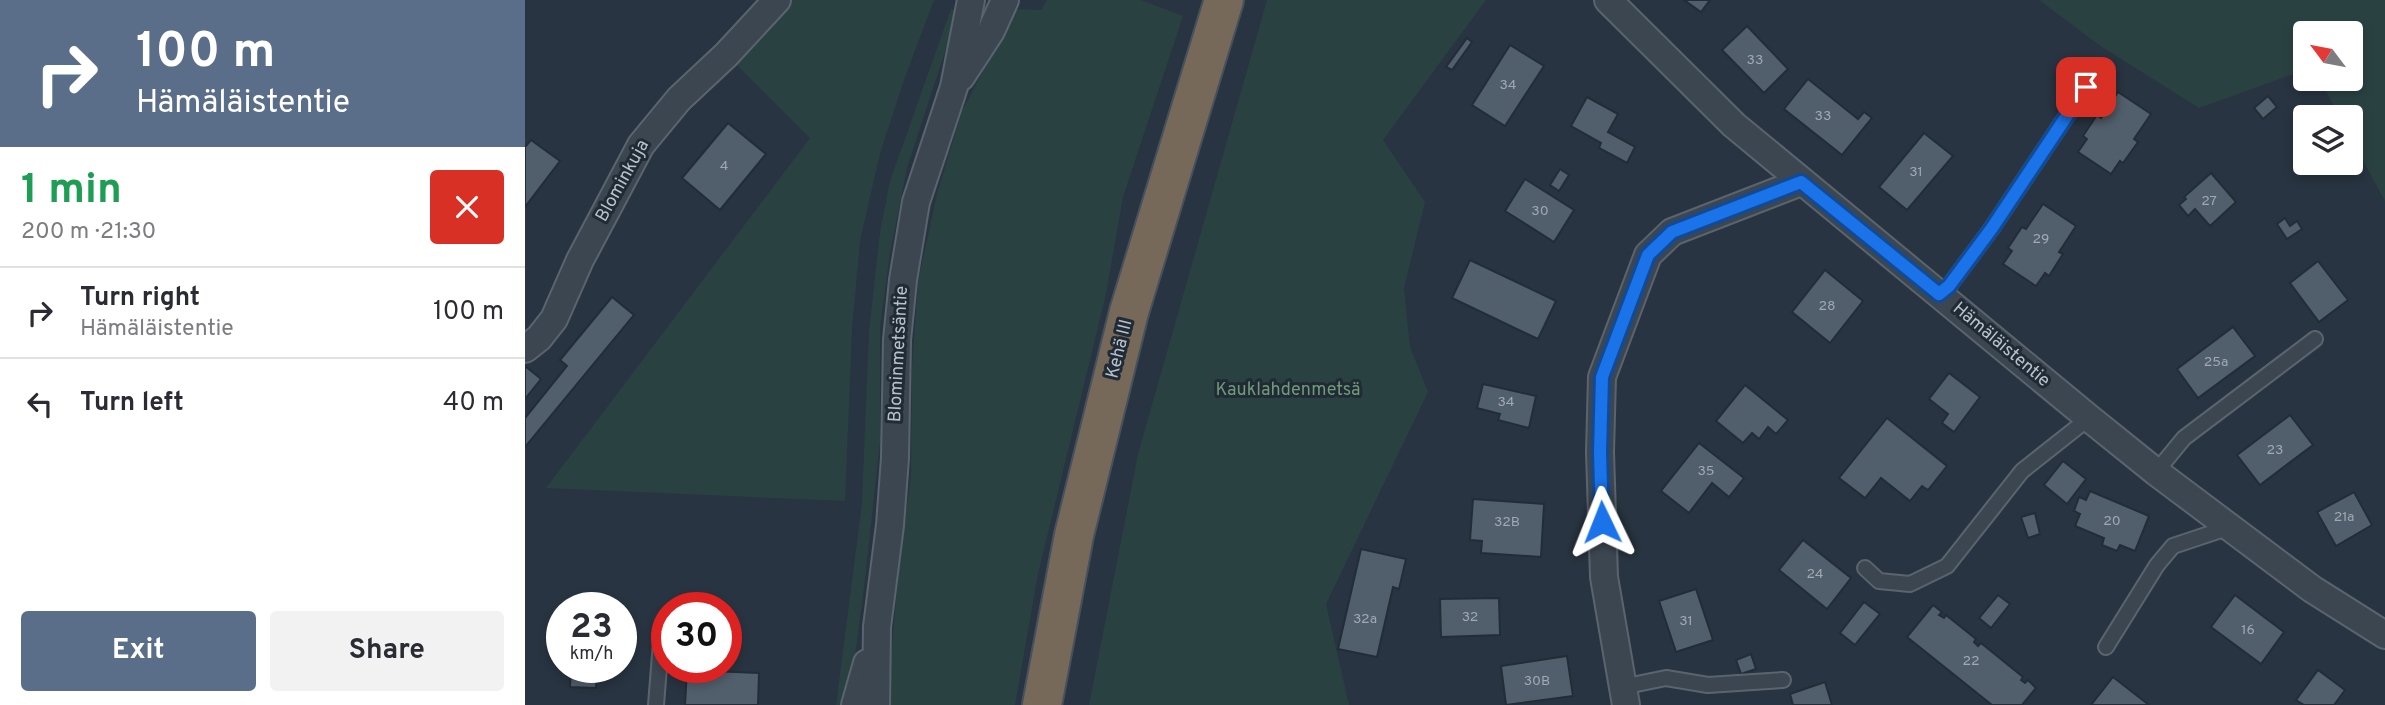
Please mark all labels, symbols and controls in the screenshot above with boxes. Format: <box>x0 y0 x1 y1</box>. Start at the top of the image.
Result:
north arrow <box>2293 21 2363 91</box>
map controls <box>2293 21 2363 175</box>
text: 100 m <box>136 23 275 85</box>
icon: right <box>21 28 112 119</box>
house number: 33 <box>1747 52 1763 69</box>
pin <box>2056 57 2116 117</box>
icon: arrive <box>2067 68 2105 106</box>
house number: 34 <box>1499 77 1517 94</box>
text: Hämäläistentie <box>136 84 350 124</box>
button: layers <box>2293 105 2363 175</box>
house number: 33 <box>1815 108 1831 125</box>
street label: Blominkuja <box>591 136 655 226</box>
house number: 4 <box>720 158 728 175</box>
house number: 31 <box>1909 164 1923 181</box>
text: 1 min <box>21 165 122 218</box>
button: close <box>430 170 504 244</box>
house number: 27 <box>2201 193 2217 210</box>
house number: 30 <box>1531 203 1549 220</box>
text: 200 m · 21:30 <box>21 218 156 247</box>
house number: 29 <box>2033 231 2049 248</box>
text: Turn right <box>80 282 200 315</box>
street label: Blominmetsäntie <box>884 285 914 423</box>
icon: right <box>21 294 59 332</box>
text: 100 m <box>433 296 504 329</box>
house number: 28 <box>1818 298 1836 315</box>
street label: Hämäläistentie <box>1948 298 2054 392</box>
text: Hämäläistentie <box>80 315 234 344</box>
street label: Kehä III <box>1102 317 1138 381</box>
house number: 25a <box>2204 354 2228 371</box>
park label: Kauklahdenmetsä <box>1215 379 1361 402</box>
icon: left <box>21 385 59 423</box>
text: Turn left <box>80 387 184 420</box>
text: 40 m <box>443 387 504 420</box>
house number: 34 <box>1497 394 1515 411</box>
house number: 23 <box>2267 442 2284 459</box>
house number: 35 <box>1697 463 1715 480</box>
position arrow <box>1565 485 1639 559</box>
house number: 21a <box>2334 509 2354 526</box>
house number: 20 <box>2103 513 2121 530</box>
house number: 32B <box>1494 514 1520 531</box>
house number: 24 <box>1806 566 1824 583</box>
speed limit sign: 30 <box>651 592 742 683</box>
text: 23 <box>570 606 613 650</box>
house number: 32 <box>1462 609 1478 626</box>
button: Exit <box>21 611 256 691</box>
button: Share <box>270 611 504 691</box>
house number: 32a <box>1353 611 1377 628</box>
house number: 31 <box>1679 613 1693 630</box>
house number: 16 <box>2241 622 2255 639</box>
text: km/h <box>570 643 613 666</box>
house number: 22 <box>1962 653 1980 670</box>
house number: 30B <box>1524 673 1550 690</box>

